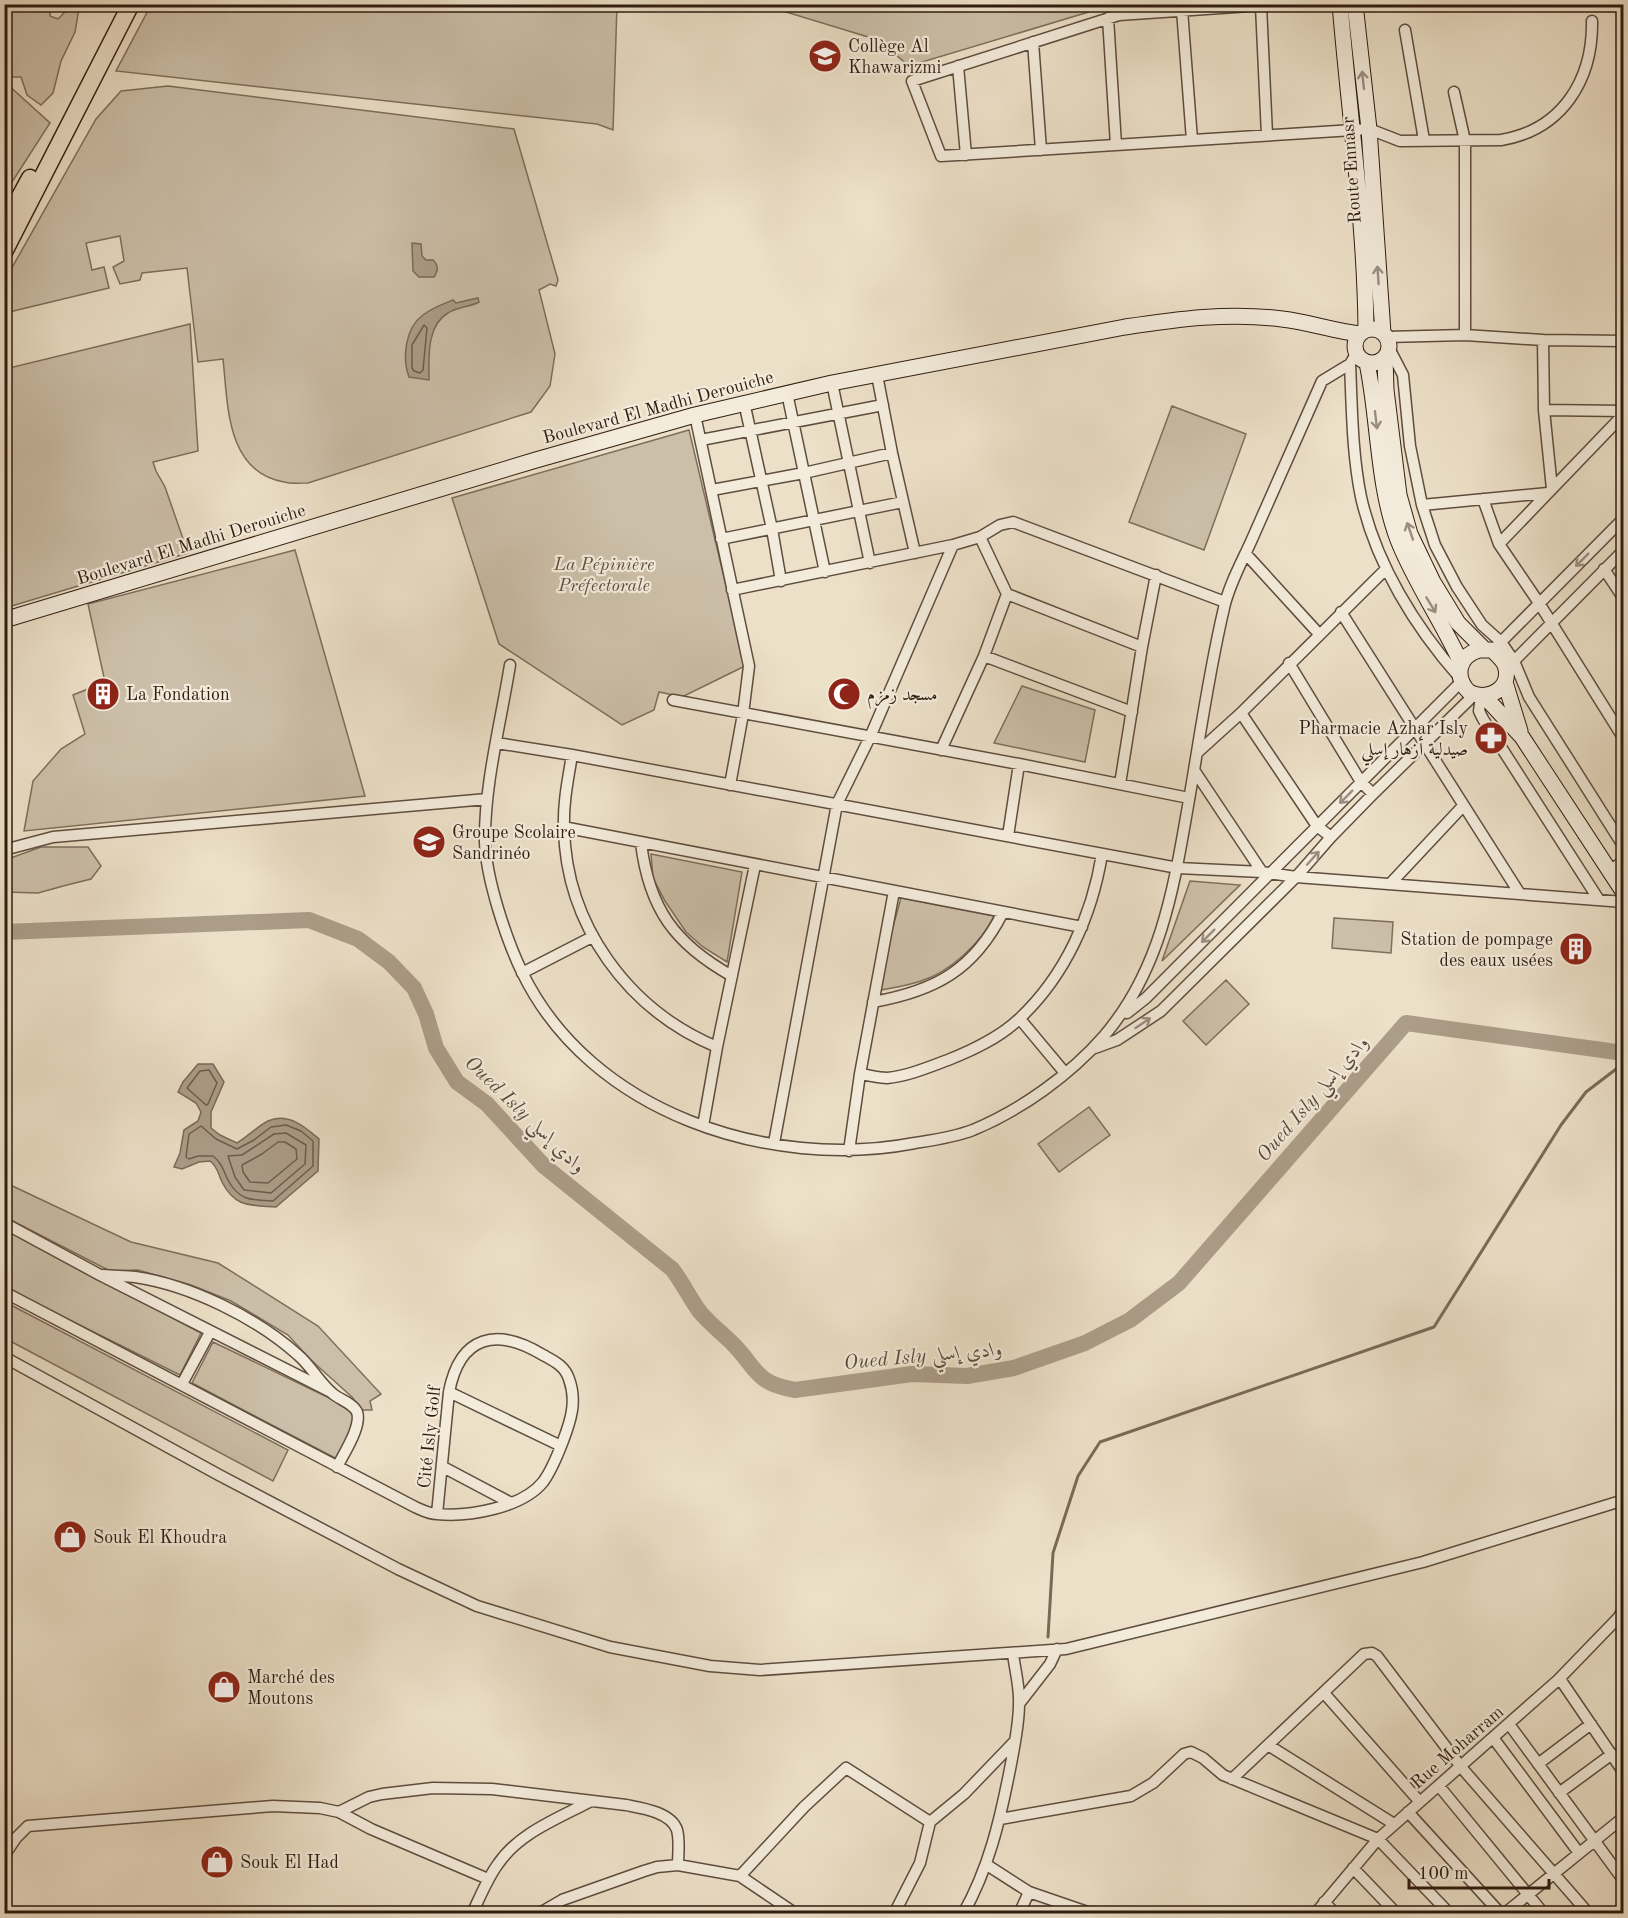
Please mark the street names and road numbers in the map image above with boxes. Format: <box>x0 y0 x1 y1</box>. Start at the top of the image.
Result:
street label: Route Ennasr <box>1339 115 1365 224</box>
street label: Boulevard El Madhi Derouiche <box>541 368 776 447</box>
street label: Boulevard El Madhi Derouiche <box>75 502 308 588</box>
street label: Cité Isly Golf <box>416 1384 444 1490</box>
street label: Rue Moharram <box>1408 1703 1508 1793</box>

